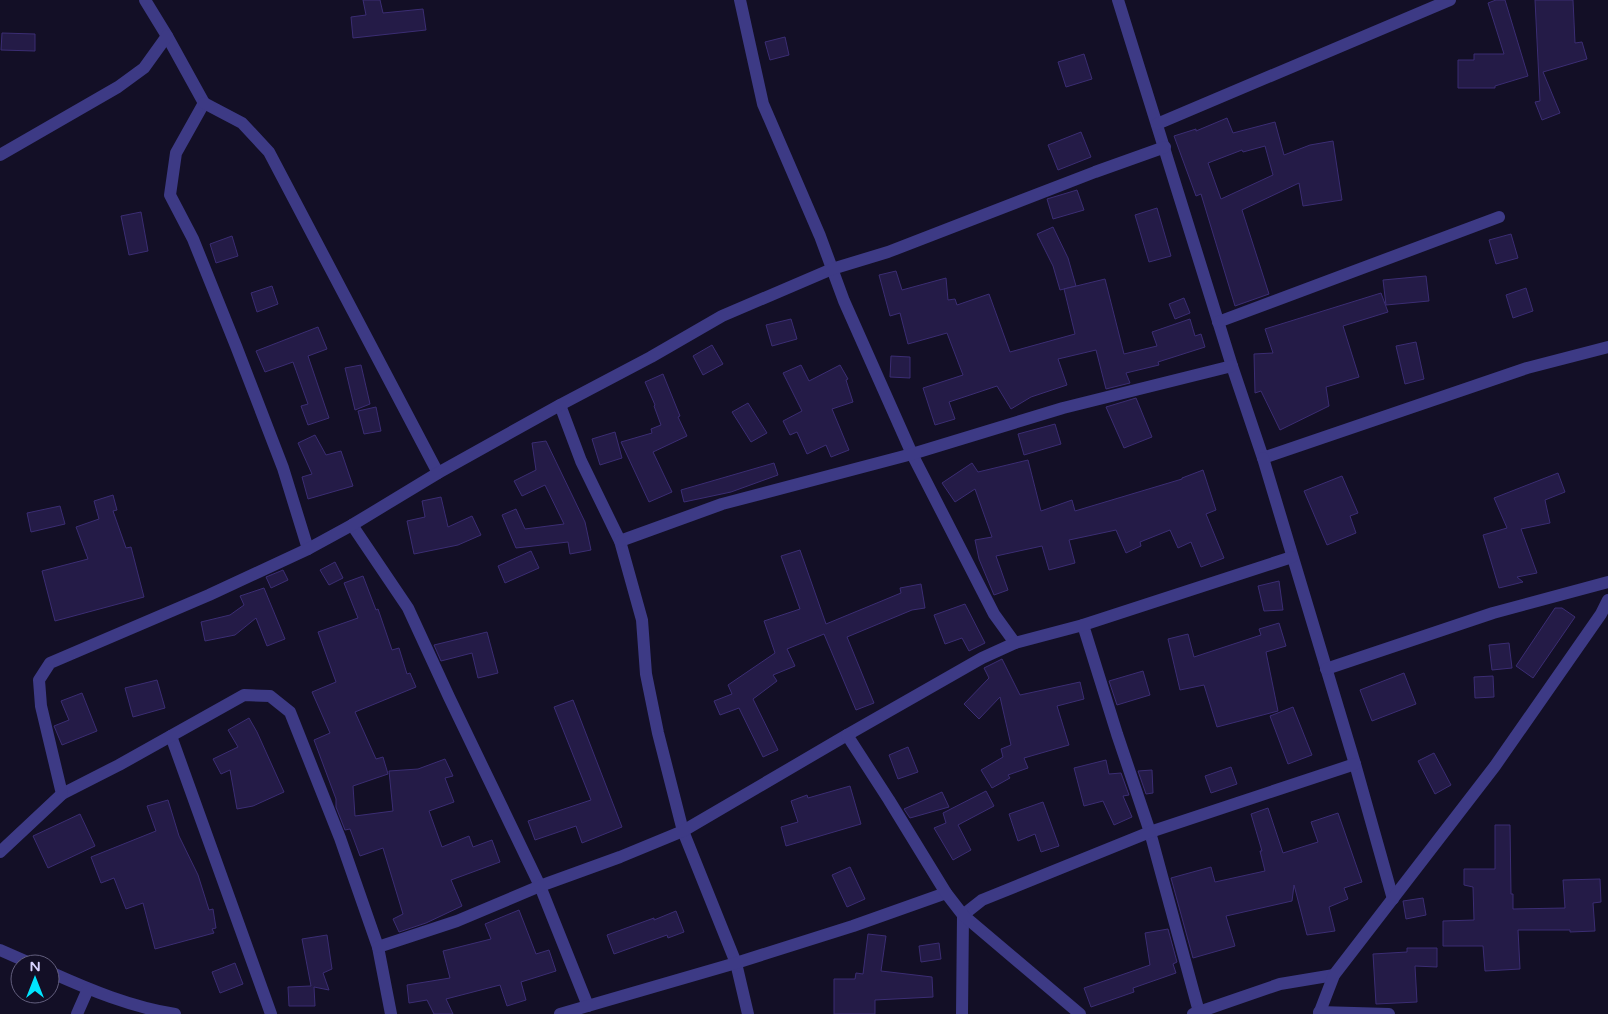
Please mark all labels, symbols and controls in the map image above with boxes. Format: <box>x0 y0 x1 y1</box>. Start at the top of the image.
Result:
north arrow <box>10 954 60 1004</box>
text: N <box>29 958 41 975</box>

